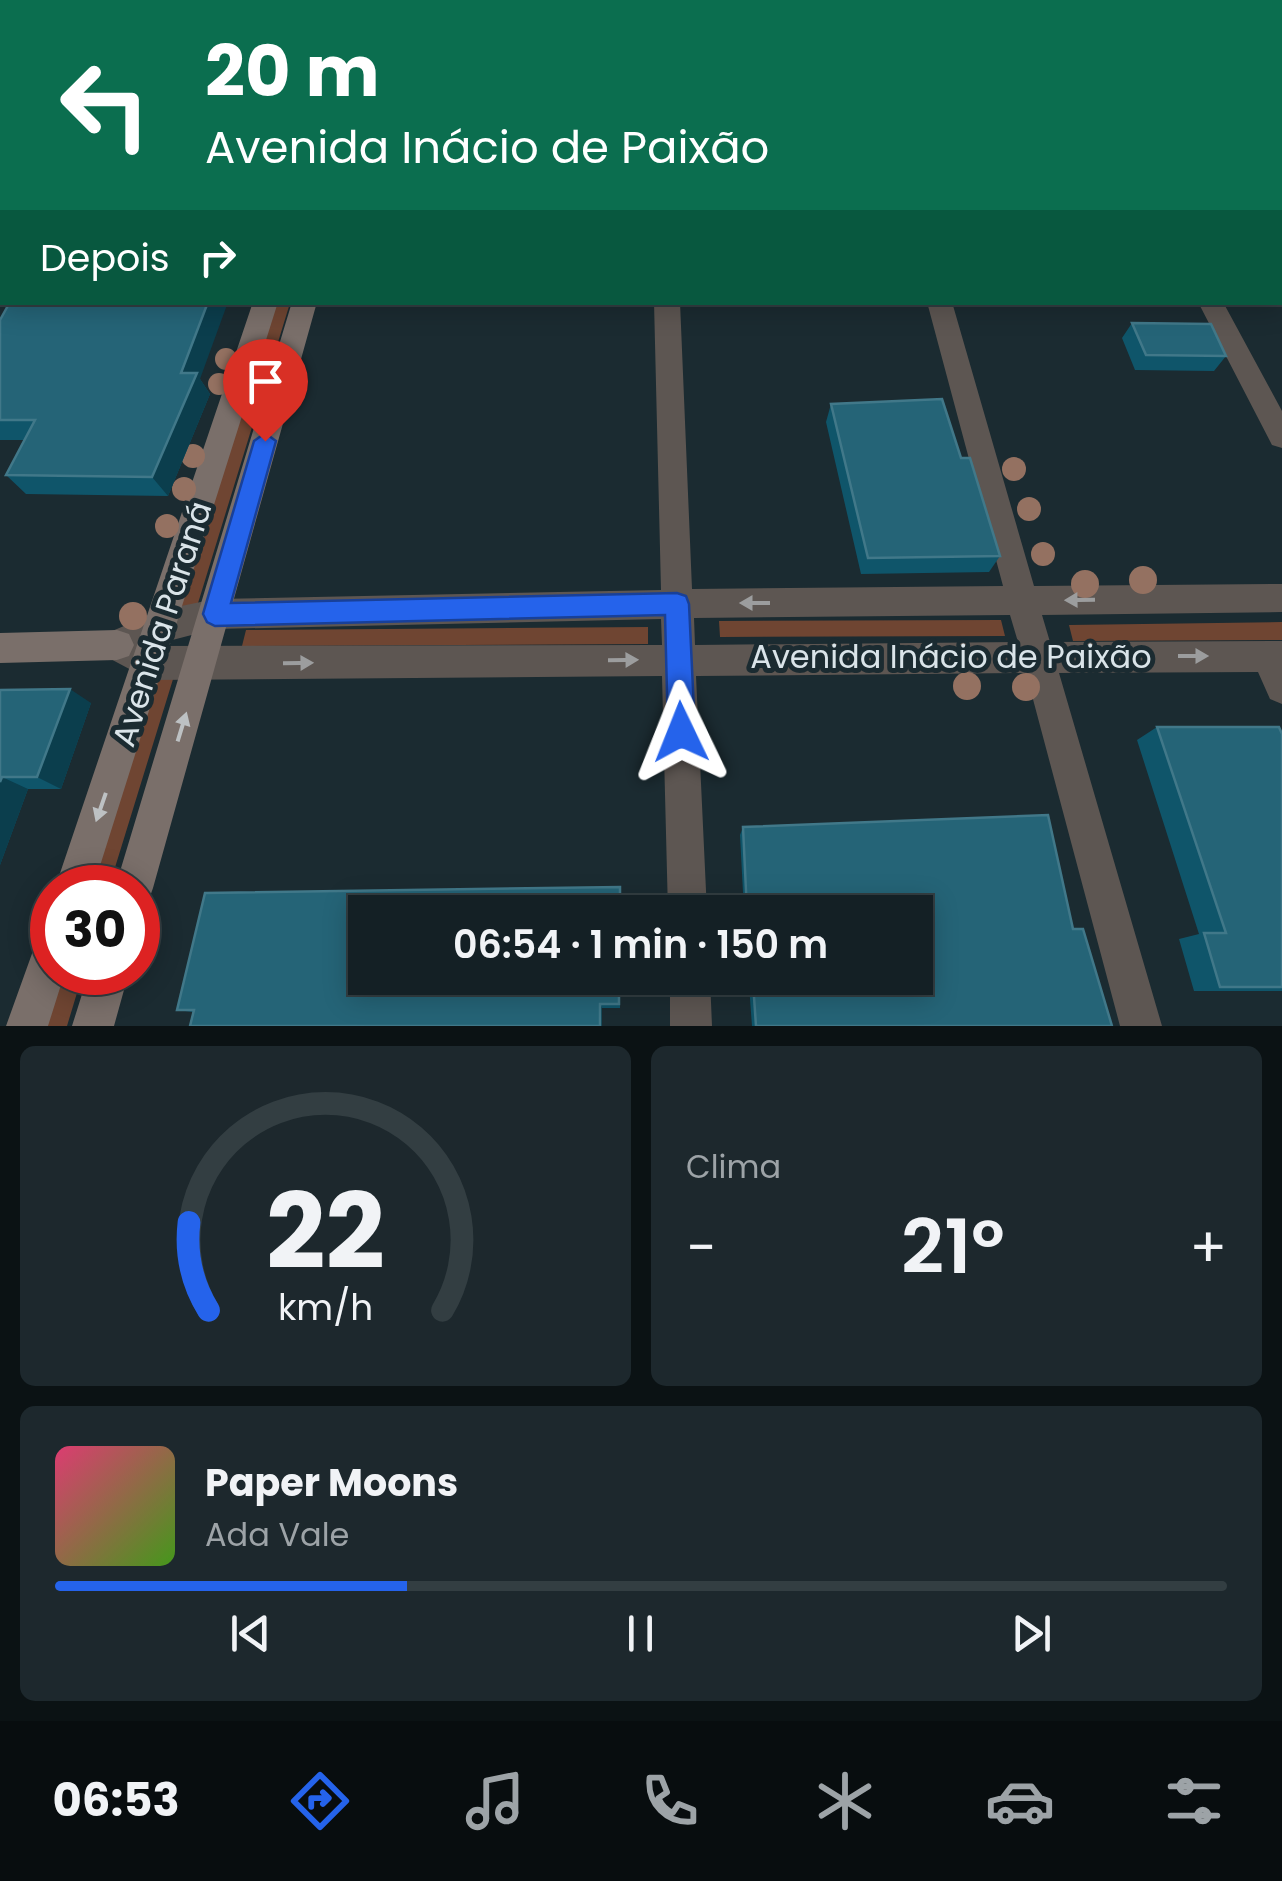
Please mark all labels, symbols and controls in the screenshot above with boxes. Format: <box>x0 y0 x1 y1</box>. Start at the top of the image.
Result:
text: 20 m <box>205 22 380 121</box>
icon: left <box>40 40 170 170</box>
text: Avenida Inácio de Paixão <box>205 116 769 179</box>
icon: right <box>190 230 245 285</box>
text: Depois <box>40 231 170 284</box>
pin <box>223 339 308 442</box>
icon: arrive <box>238 354 293 409</box>
street label: Avenida Paraná <box>101 495 222 752</box>
one-way arrow <box>1063 593 1095 609</box>
one-way arrow <box>738 595 770 611</box>
street label: Avenida Inácio de Paixão <box>750 634 1152 679</box>
one-way arrow <box>1178 648 1210 664</box>
one-way arrow <box>608 652 640 668</box>
one-way arrow <box>283 655 315 671</box>
position arrow <box>629 680 733 784</box>
one-way arrow <box>175 711 190 742</box>
one-way arrow <box>93 792 108 822</box>
speed limit sign: 30 <box>30 865 160 995</box>
text: 06:54 · 1 min · 150 m <box>453 918 828 971</box>
text: Clima <box>686 1144 781 1189</box>
text: 22 <box>266 1159 385 1304</box>
text: 21° <box>901 1194 1005 1299</box>
text: − <box>686 1209 716 1286</box>
text: + <box>1189 1209 1227 1286</box>
text: km/h <box>278 1282 373 1333</box>
text: Paper Moons <box>205 1456 458 1509</box>
text: Ada Vale <box>205 1512 349 1557</box>
icon: previous <box>223 1606 278 1661</box>
icon: pause <box>613 1606 668 1661</box>
icon: next <box>1004 1606 1059 1661</box>
icon: directions <box>285 1766 355 1836</box>
icon: music <box>460 1766 530 1836</box>
icon: phone <box>635 1766 705 1836</box>
icon: climate <box>810 1766 880 1836</box>
icon: car <box>985 1766 1055 1836</box>
icon: filters <box>1159 1766 1229 1836</box>
text: 06:53 <box>52 1769 180 1832</box>

